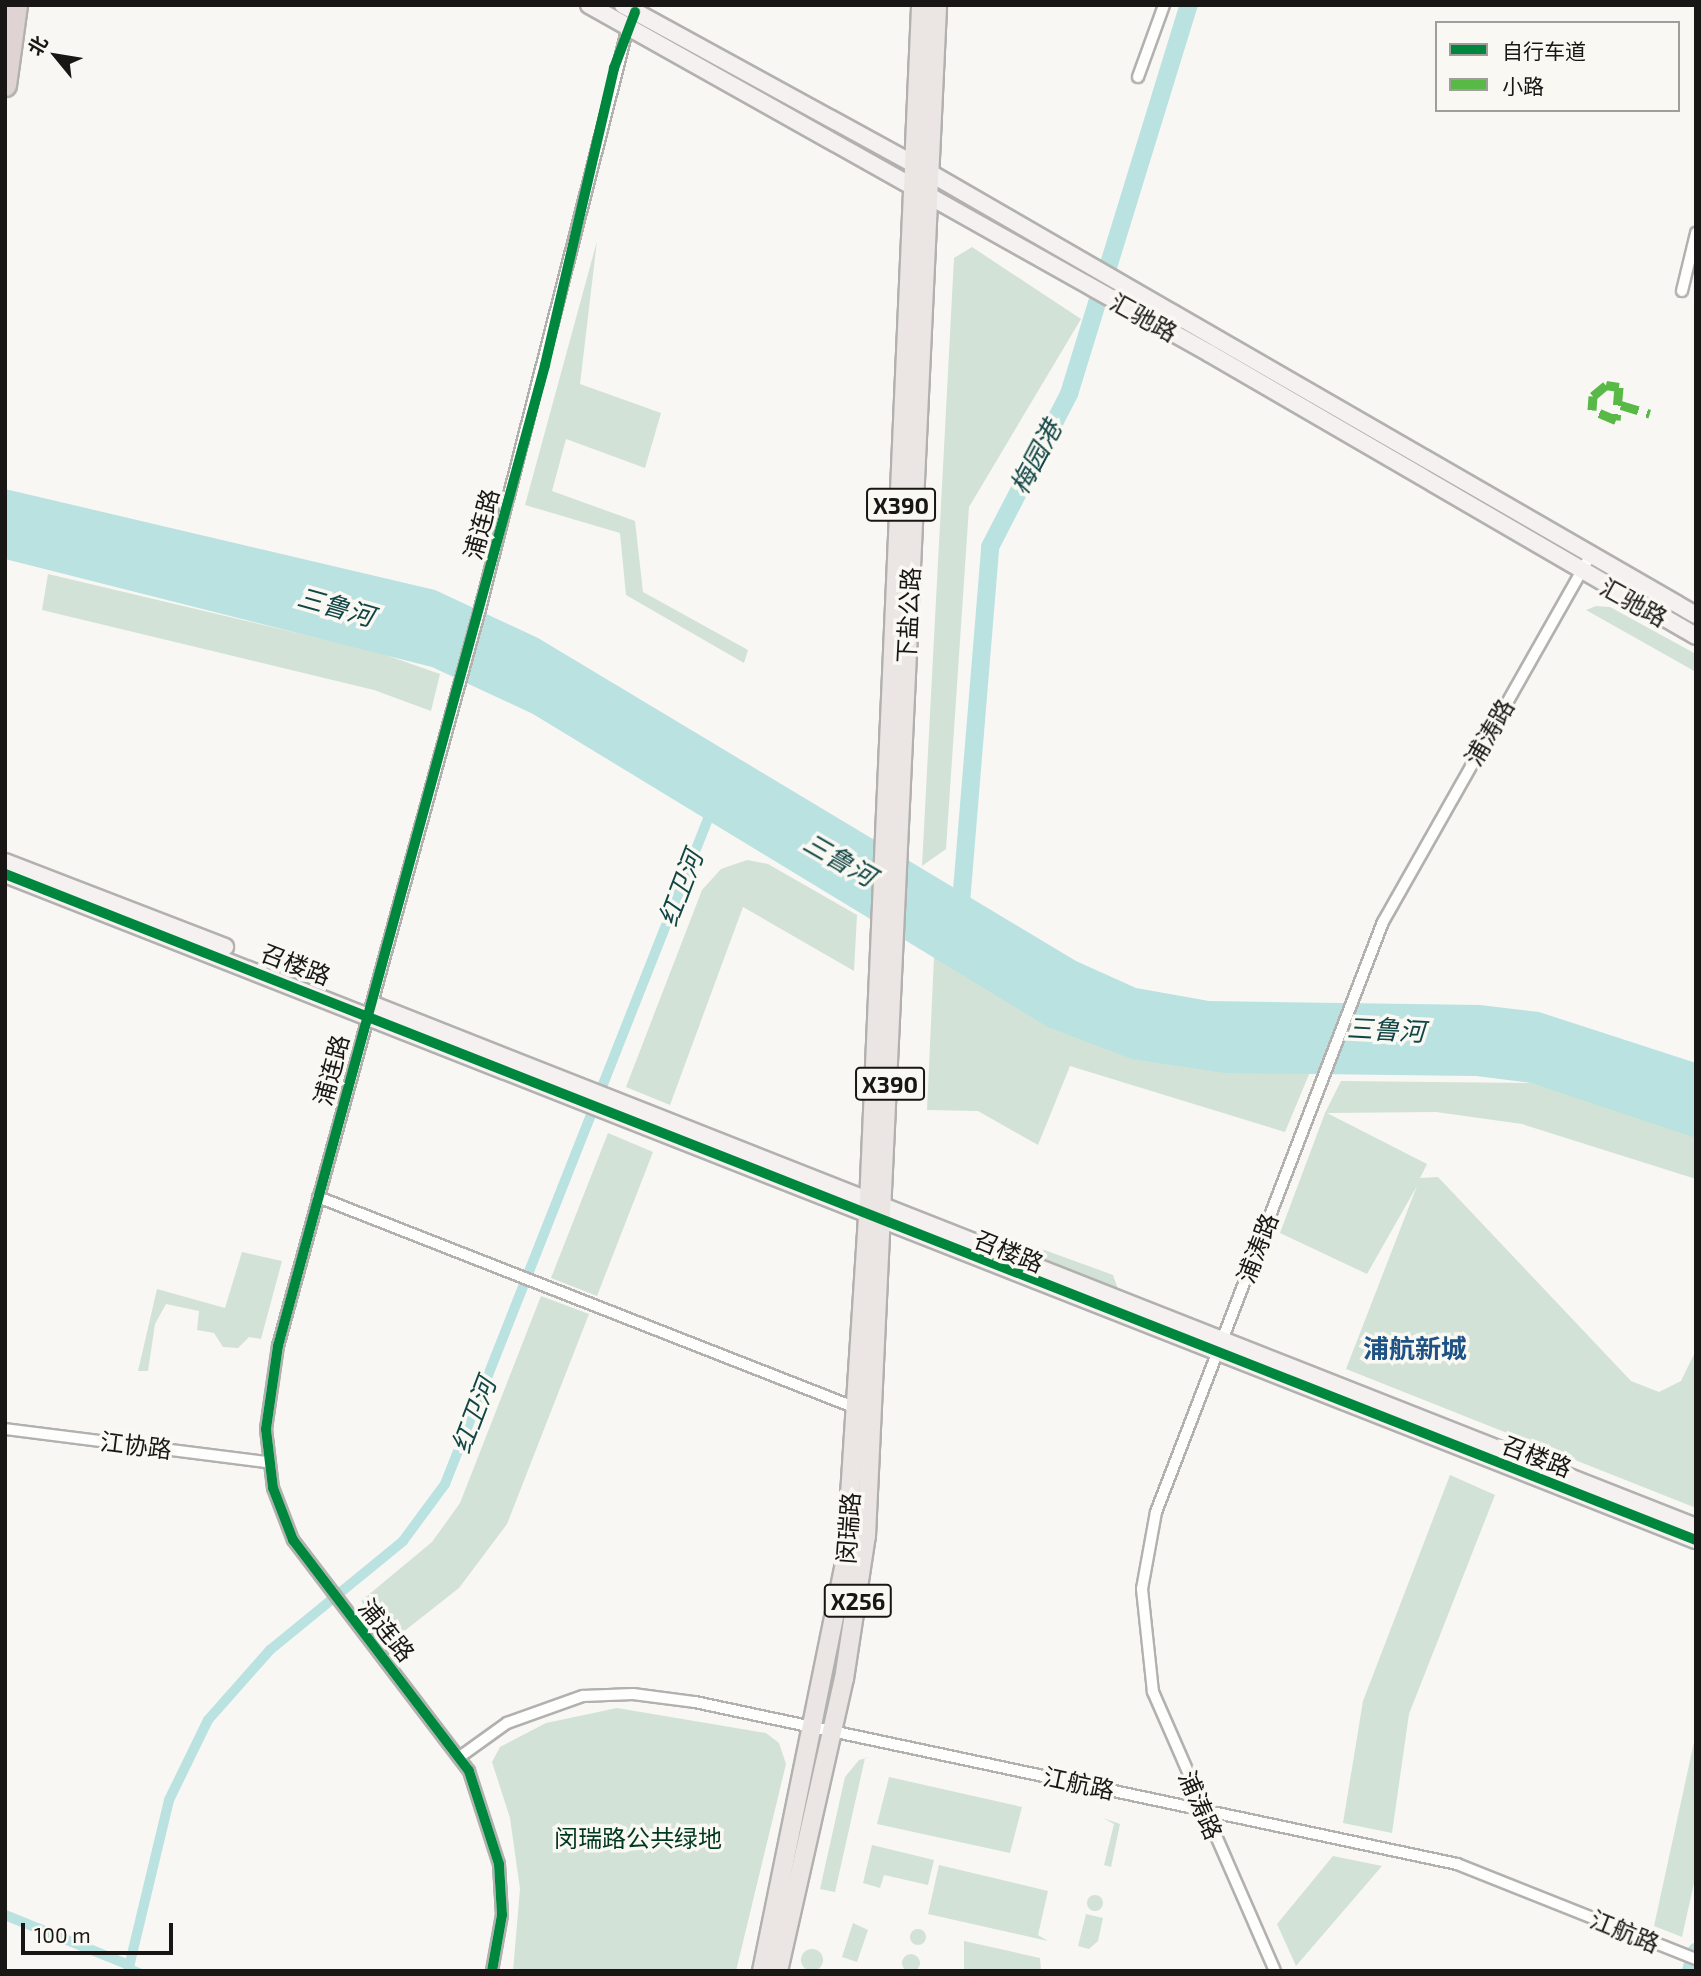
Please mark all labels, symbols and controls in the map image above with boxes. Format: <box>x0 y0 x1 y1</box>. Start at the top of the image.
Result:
north arrow <box>21 21 91 91</box>
legend <box>1435 21 1680 112</box>
text: 北 <box>23 31 52 59</box>
text: 自行车道 <box>1502 38 1586 63</box>
text: 小路 <box>1502 73 1544 98</box>
street label: 汇驰路 <box>1106 287 1182 347</box>
water label: 梅园港 <box>1003 415 1067 499</box>
street label: 浦连路 <box>458 485 504 563</box>
road number: X390 <box>866 485 936 524</box>
street label: 下盐公路 <box>891 566 925 664</box>
street label: 汇驰路 <box>1596 572 1672 632</box>
water label: 三鲁河 <box>294 580 378 632</box>
street label: 浦涛路 <box>1459 694 1519 770</box>
water label: 三鲁河 <box>798 826 882 892</box>
water label: 红卫河 <box>651 846 709 930</box>
street label: 召楼路 <box>257 938 335 990</box>
water label: 三鲁河 <box>1346 1011 1426 1047</box>
street label: 浦连路 <box>308 1031 354 1109</box>
road number: X390 <box>855 1064 925 1104</box>
street label: 浦涛路 <box>1231 1209 1283 1287</box>
street label: 召楼路 <box>970 1224 1048 1278</box>
district label: 浦航新城 <box>1363 1332 1467 1364</box>
water label: 红卫河 <box>444 1373 502 1457</box>
street label: 江协路 <box>99 1426 173 1464</box>
street label: 召楼路 <box>1498 1430 1576 1482</box>
street label: 闵瑞路 <box>831 1491 865 1565</box>
road number: X256 <box>823 1582 893 1620</box>
street label: 浦连路 <box>353 1593 421 1667</box>
street label: 江航路 <box>1041 1761 1117 1805</box>
street label: 浦涛路 <box>1173 1766 1229 1844</box>
park label: 闵瑞路公共绿地 <box>554 1824 722 1852</box>
street label: 江航路 <box>1586 1904 1664 1958</box>
scale bar <box>24 1910 177 1954</box>
text: 100 m <box>34 1922 91 1947</box>

